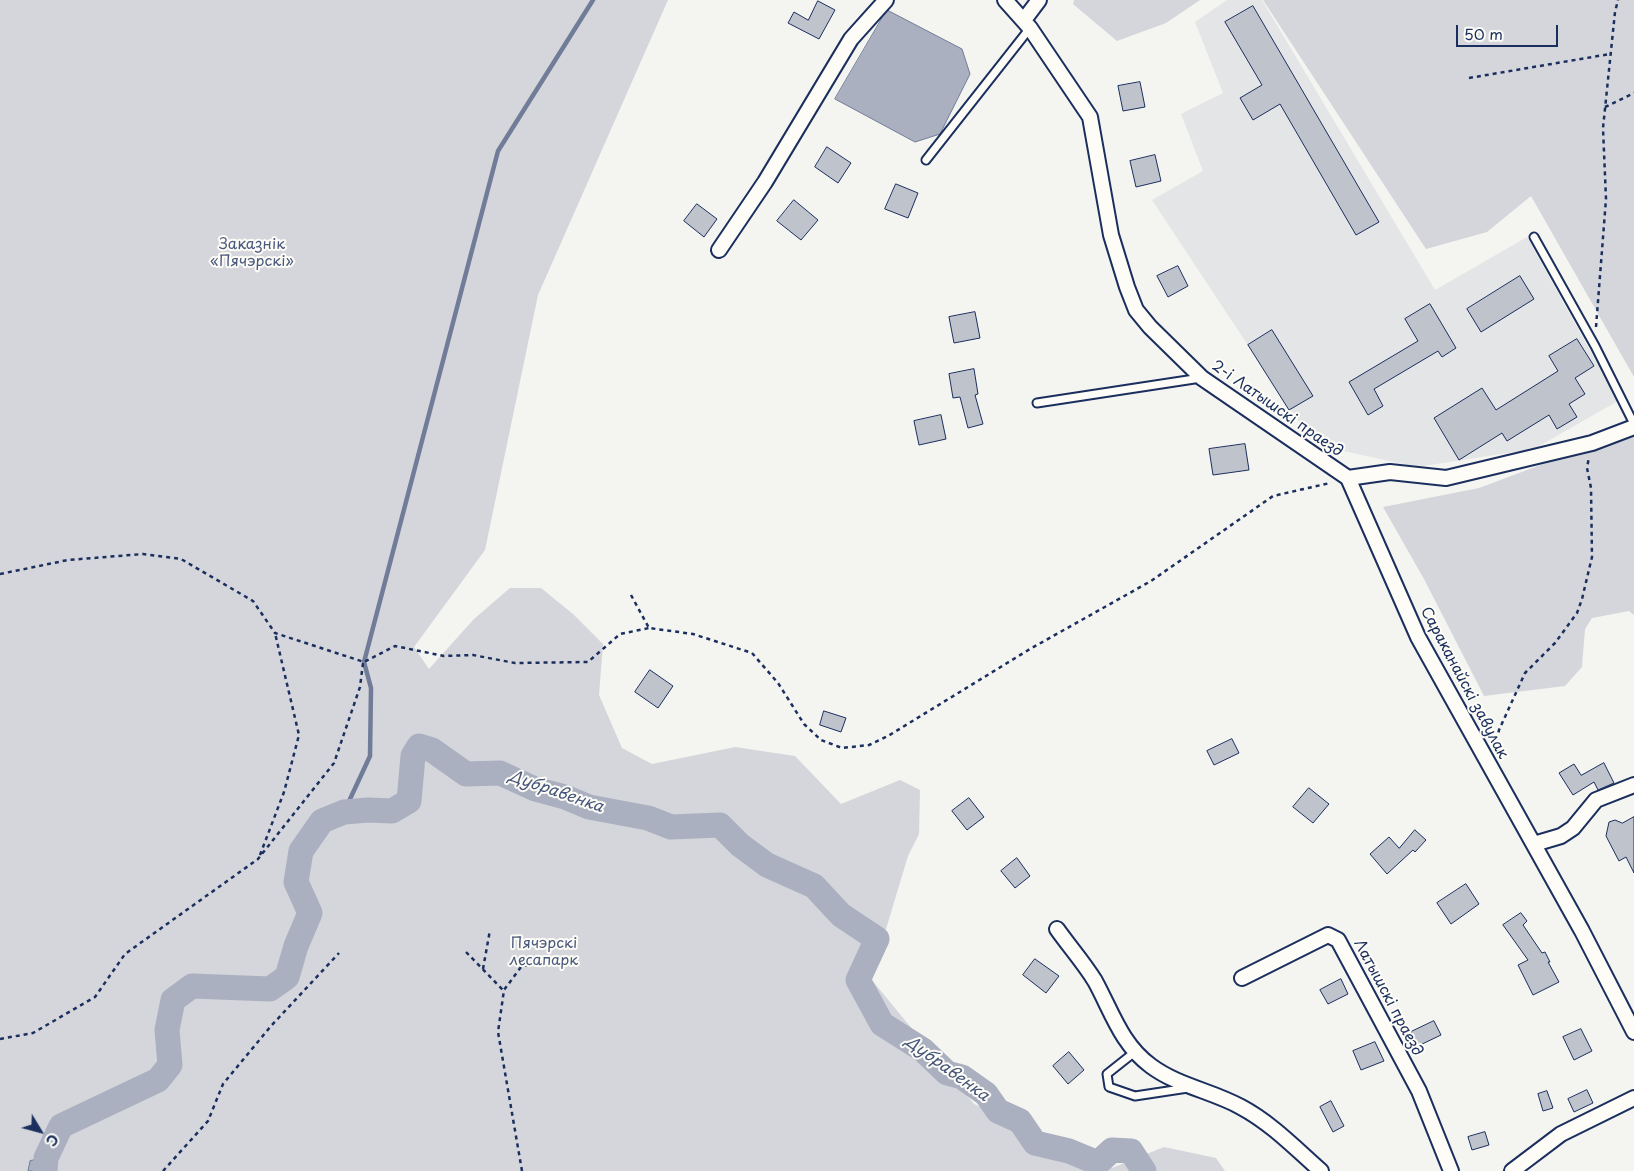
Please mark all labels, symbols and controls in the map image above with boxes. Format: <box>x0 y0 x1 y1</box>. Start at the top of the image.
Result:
scale bar <box>1459 15 1562 47</box>
text: 50 m <box>1464 22 1503 45</box>
park label: Заказнік «Пячэрскі» <box>210 236 294 271</box>
street label: 2-і Латышскі праезд <box>1208 357 1346 461</box>
street label: Сараканайскі завулак <box>1416 604 1512 762</box>
water label: Дубравенка <box>506 767 606 817</box>
park label: Пячэрскі лесапарк <box>510 935 578 970</box>
street label: Латышскі праезд <box>1350 937 1426 1059</box>
water label: Дубравенка <box>901 1032 993 1106</box>
north arrow <box>15 1106 65 1156</box>
text: С <box>41 1130 64 1151</box>

